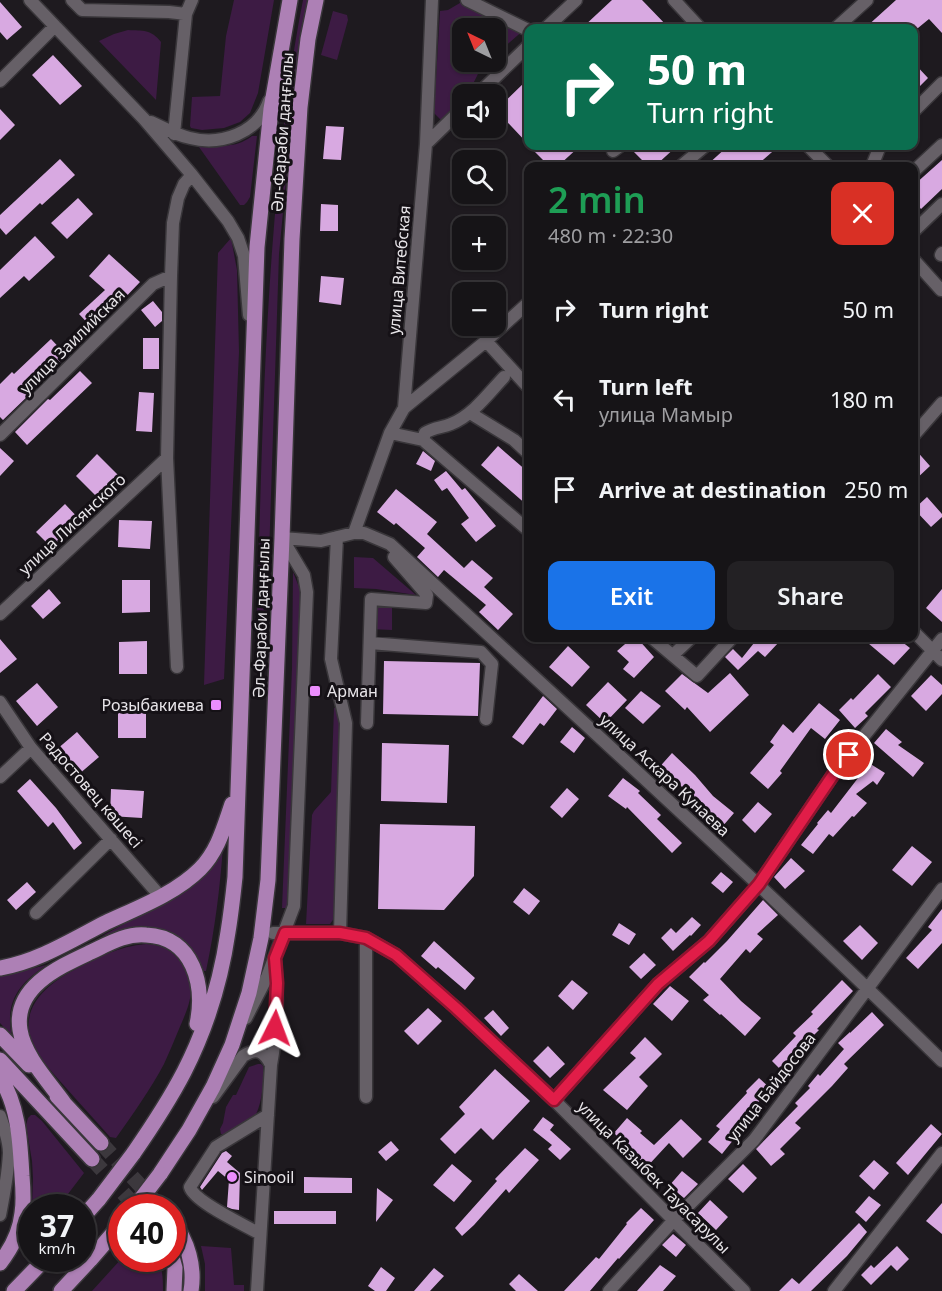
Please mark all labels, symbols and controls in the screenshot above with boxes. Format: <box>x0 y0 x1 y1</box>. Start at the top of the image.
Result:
north arrow <box>452 18 506 72</box>
map controls <box>452 18 506 336</box>
text: 50 m <box>647 40 747 97</box>
icon: right <box>548 48 626 126</box>
street label: Әл-Фараби даңғылы <box>265 51 299 213</box>
button: sound <box>452 84 506 138</box>
text: Turn right <box>647 94 773 131</box>
button: search <box>452 150 506 204</box>
text: 2 min <box>548 175 646 224</box>
button: close <box>831 182 894 245</box>
street label: улица Витебская <box>382 204 416 336</box>
button: + <box>452 216 506 270</box>
text: 480 m · 22:30 <box>548 222 673 249</box>
button: − <box>452 282 506 336</box>
street label: улица Заилийская <box>14 283 130 399</box>
icon: right <box>548 293 581 326</box>
text: Turn right <box>599 294 709 324</box>
text: 50 m <box>843 294 894 324</box>
text: Turn left <box>599 371 693 401</box>
icon: left <box>548 383 581 416</box>
text: 180 m <box>830 384 894 414</box>
text: улица Мамыр <box>599 401 733 428</box>
street label: улица Лисянского <box>14 468 130 580</box>
icon: arrive <box>548 473 581 506</box>
text: Arrive at destination <box>599 474 826 504</box>
text: 250 m <box>844 474 908 504</box>
street label: Әл-Фараби даңғылы <box>247 538 275 698</box>
button: Exit <box>548 561 715 630</box>
button: Share <box>727 561 894 630</box>
place label: Арман <box>327 680 378 702</box>
marker: Арман <box>308 684 322 698</box>
place label: Розыбакиева <box>101 694 204 716</box>
marker: Розыбакиева <box>209 698 223 712</box>
street label: улица Аскара Кунаева <box>595 709 735 841</box>
street label: Радостовец көшесі <box>35 727 147 853</box>
pin <box>823 729 874 780</box>
icon: arrive <box>832 738 865 771</box>
position arrow <box>243 996 307 1060</box>
street label: улица Байдосова <box>722 1028 820 1146</box>
street label: улица Казыбек Тауасарулы <box>573 1096 735 1258</box>
place label: Sinooil <box>244 1166 294 1188</box>
marker: Sinooil <box>225 1170 239 1184</box>
speed limit sign: 40 <box>108 1194 186 1272</box>
text: 37 <box>40 1205 74 1246</box>
text: km/h <box>39 1238 75 1258</box>

